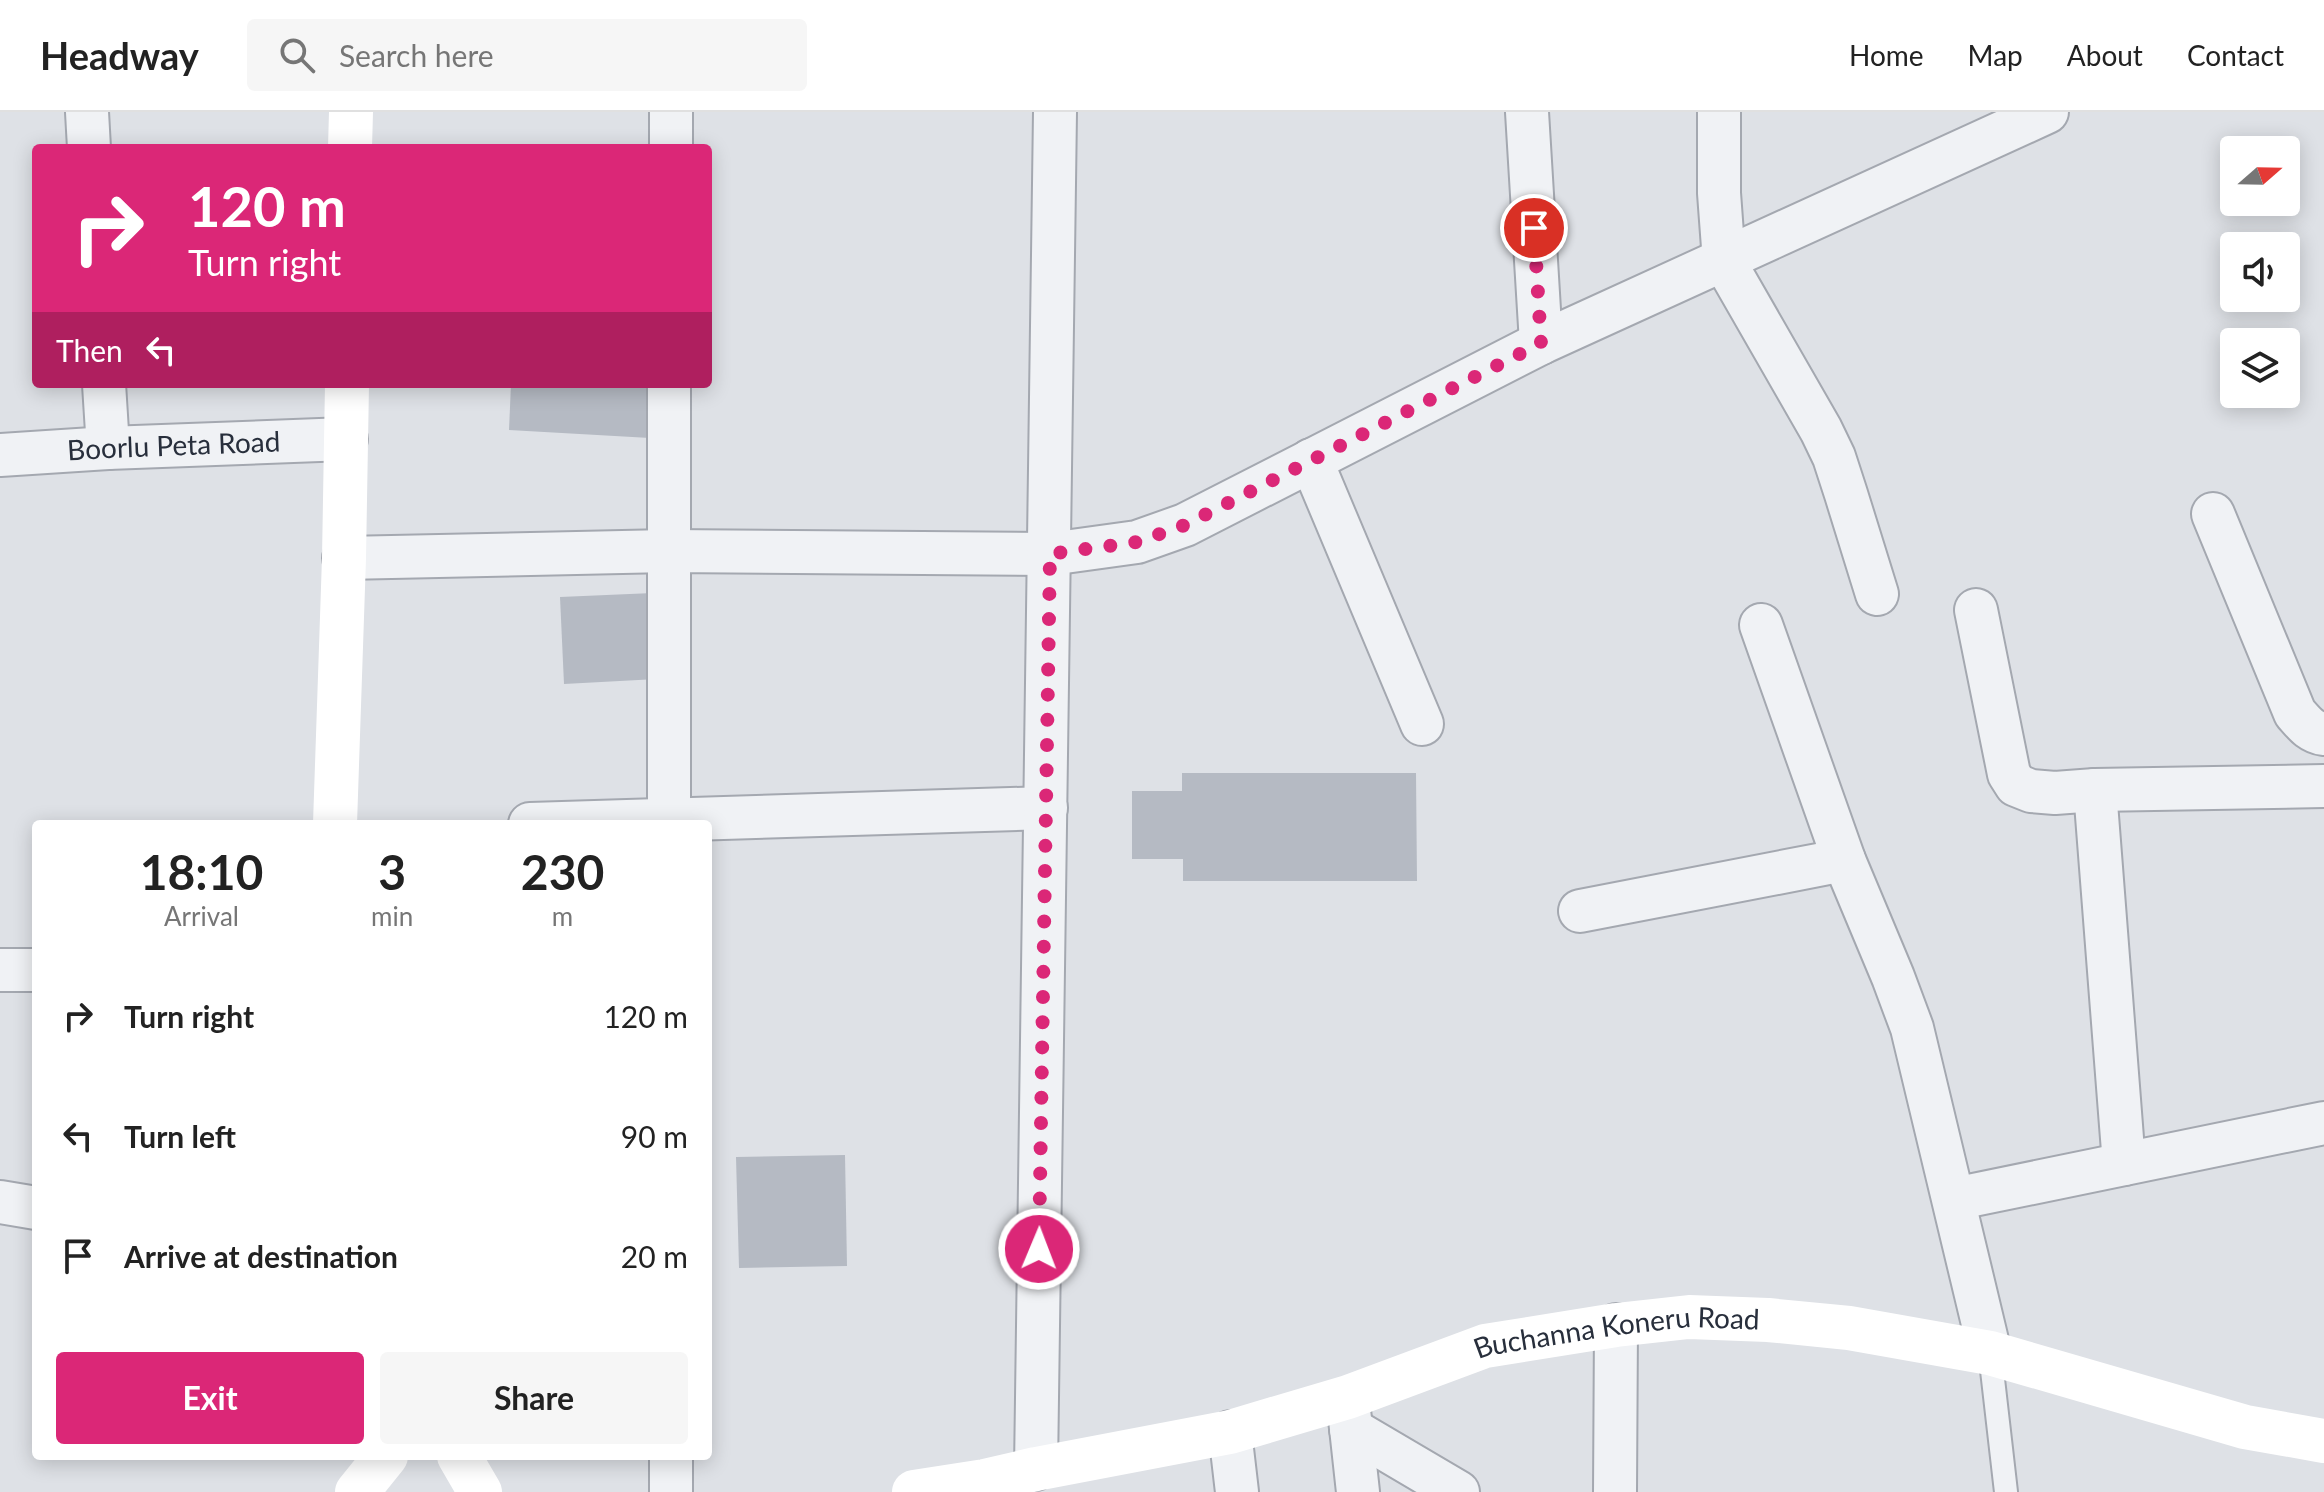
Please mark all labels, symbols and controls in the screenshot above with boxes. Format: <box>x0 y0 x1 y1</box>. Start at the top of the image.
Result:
search box <box>247 19 807 91</box>
text: Headway <box>40 32 199 78</box>
icon: search <box>275 33 319 77</box>
text: Search here <box>339 37 494 73</box>
text: Home <box>1849 38 1924 72</box>
text: Map <box>1968 38 2023 72</box>
text: About <box>2067 38 2143 72</box>
text: Contact <box>2187 38 2284 72</box>
north arrow <box>2220 136 2300 216</box>
map controls <box>2220 136 2300 408</box>
text: 120 m <box>188 172 346 239</box>
icon: right <box>56 176 160 280</box>
pin <box>1500 194 1568 262</box>
icon: arrive <box>1512 206 1556 250</box>
button: sound <box>2220 232 2300 312</box>
text: Turn right <box>188 240 341 284</box>
icon: left <box>139 328 183 372</box>
button: layers <box>2220 328 2300 408</box>
text: Then <box>56 332 123 368</box>
street label: Boorlu Peta Road <box>66 423 281 467</box>
text: 18:10 <box>140 843 263 900</box>
text: 3 <box>378 843 406 900</box>
text: 230 <box>521 843 604 900</box>
text: Arrival <box>164 900 239 932</box>
text: min <box>371 900 413 932</box>
text: m <box>552 900 573 932</box>
icon: right <box>56 994 100 1038</box>
text: Turn right <box>124 998 254 1034</box>
text: 120 m <box>603 998 688 1034</box>
icon: left <box>56 1114 100 1158</box>
text: Turn left <box>124 1118 236 1154</box>
text: 90 m <box>621 1118 688 1154</box>
position arrow <box>997 1207 1081 1291</box>
icon: arrive <box>56 1234 100 1278</box>
text: Arrive at destination <box>124 1238 398 1274</box>
text: 20 m <box>621 1238 688 1274</box>
street label: Buchanna Koneru Road <box>1469 1299 1760 1365</box>
button: Exit <box>56 1352 364 1444</box>
button: Share <box>380 1352 688 1444</box>

